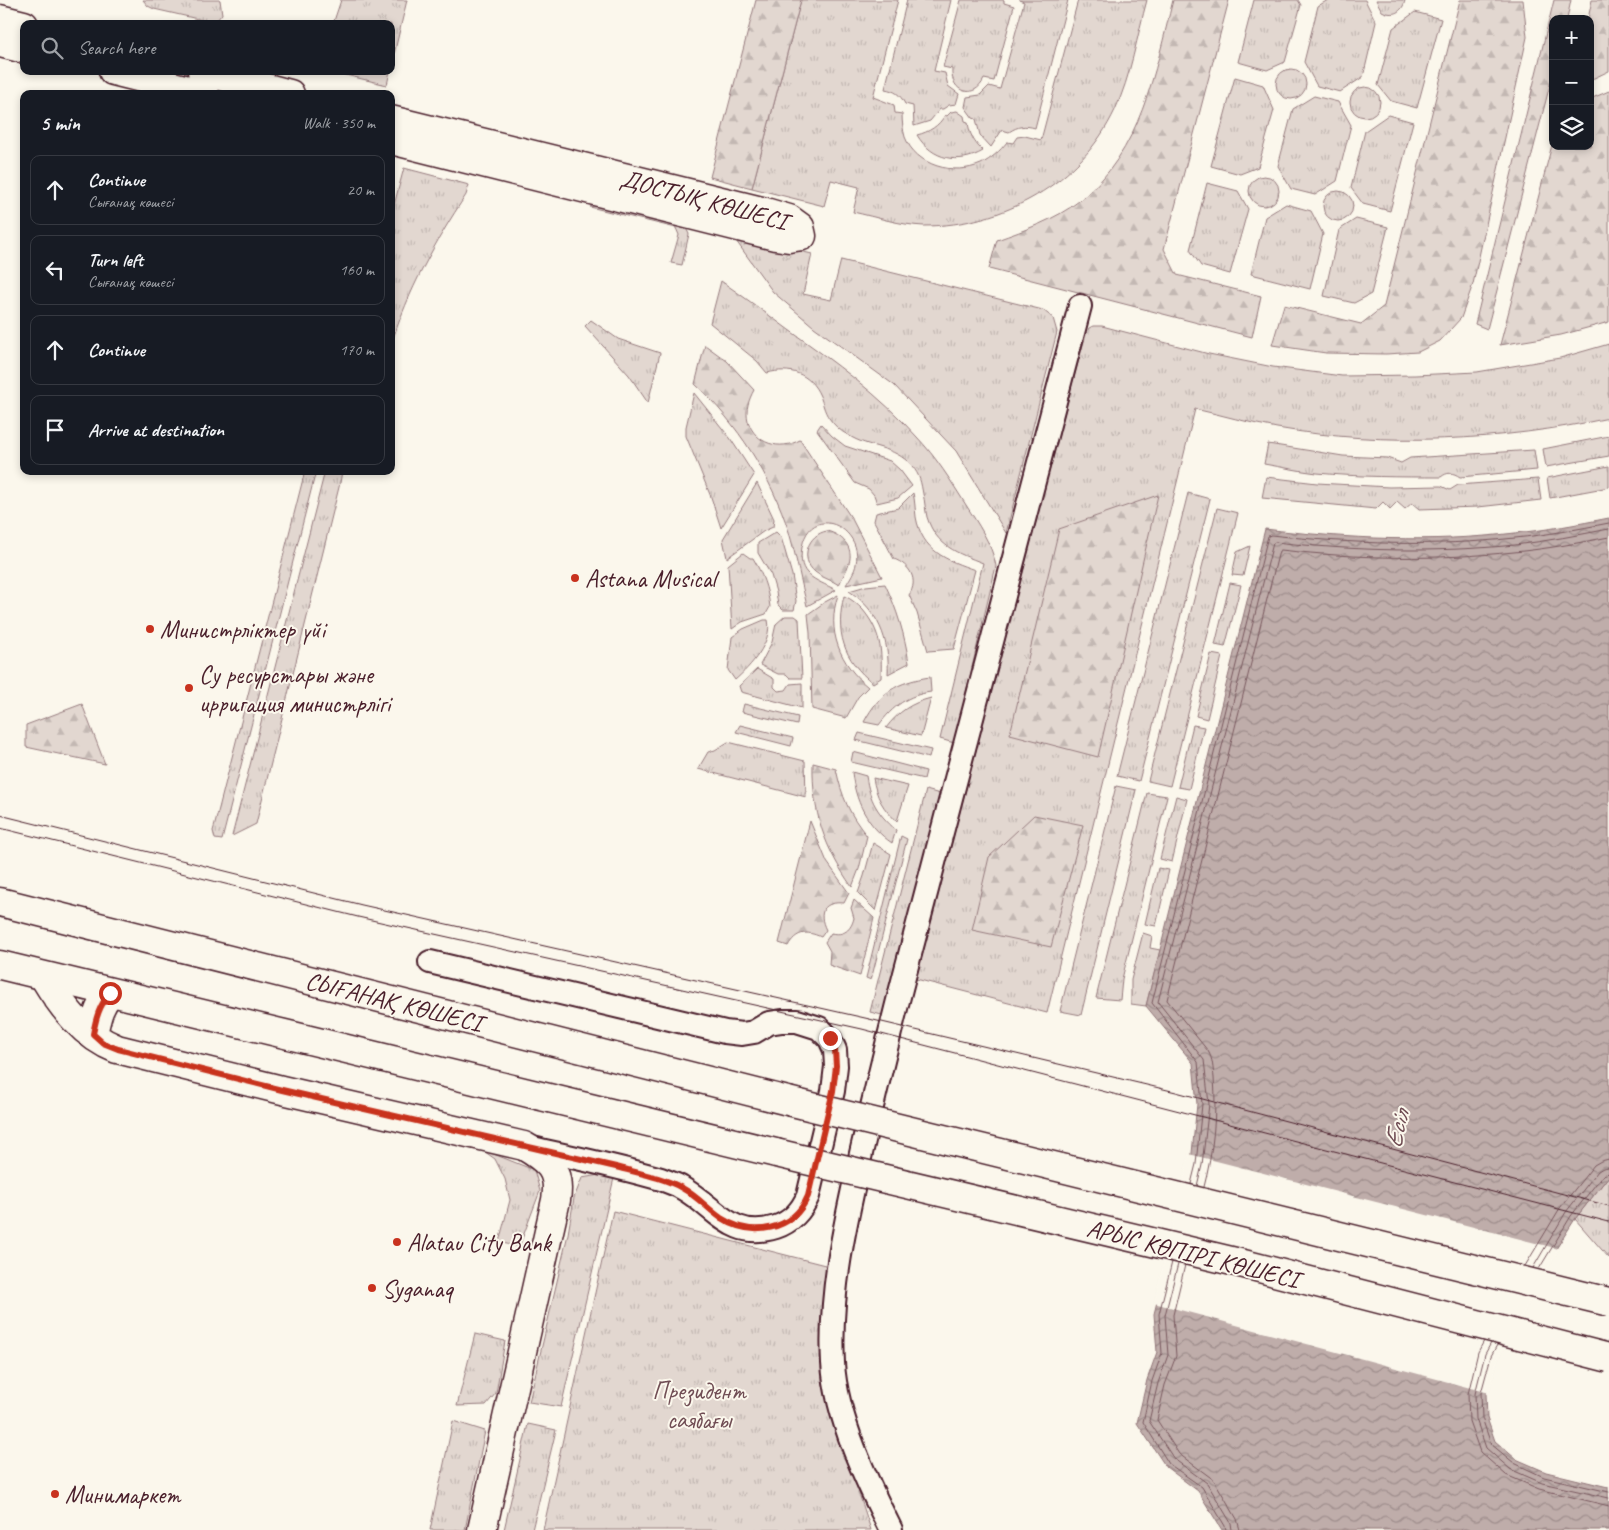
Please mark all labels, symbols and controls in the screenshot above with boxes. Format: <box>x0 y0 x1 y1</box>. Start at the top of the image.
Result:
map controls <box>1549 15 1594 150</box>
button: + <box>1549 15 1594 60</box>
search box <box>20 20 395 75</box>
icon: search <box>38 34 66 62</box>
text: Search here <box>78 36 155 60</box>
button: − <box>1549 60 1594 105</box>
button: layers <box>1549 105 1594 150</box>
text: 5 min <box>40 110 80 136</box>
text: Walk · 350 m <box>303 113 375 133</box>
street label: ДОСТЫҚ КӨШЕСІ <box>617 162 796 239</box>
text: Continue <box>88 168 145 192</box>
icon: ahead <box>41 176 69 204</box>
text: 20 m <box>347 180 374 200</box>
text: Сығанақ көшесі <box>88 192 173 212</box>
text: Turn left <box>88 248 143 272</box>
icon: left <box>41 256 69 284</box>
text: 160 m <box>340 260 374 280</box>
text: Сығанақ көшесі <box>88 272 173 292</box>
icon: ahead <box>41 336 69 364</box>
text: Continue <box>88 338 145 362</box>
text: 170 m <box>340 340 374 360</box>
icon: arrive <box>41 416 69 444</box>
text: Arrive at destination <box>88 418 224 442</box>
place label: Astana Musical <box>585 563 721 595</box>
marker: Astana Musical <box>569 572 581 584</box>
place label: Министрліктер үйі <box>160 614 329 646</box>
marker: Министрліктер үйі <box>144 623 156 635</box>
place label: Су ресурстары және ирригация министрлігі <box>199 659 394 720</box>
marker: Су ресурстары және ирригация министрлігі <box>183 682 195 694</box>
street label: СЫҒАНАҚ КӨШЕСІ <box>302 965 491 1041</box>
route start <box>99 982 122 1005</box>
route end <box>819 1027 842 1050</box>
water label: Есіл <box>1376 1103 1418 1151</box>
street label: АРЫС КӨПІРІ КӨШЕСІ <box>1084 1212 1308 1297</box>
place label: Alatau City Bank <box>407 1227 553 1259</box>
marker: Alatau City Bank <box>391 1236 403 1248</box>
place label: Syganaq <box>382 1273 454 1305</box>
marker: Syganaq <box>366 1282 378 1294</box>
park label: Президент саябағы <box>652 1375 747 1436</box>
place label: Минимаркет <box>65 1479 182 1511</box>
marker: Минимаркет <box>49 1488 61 1500</box>

